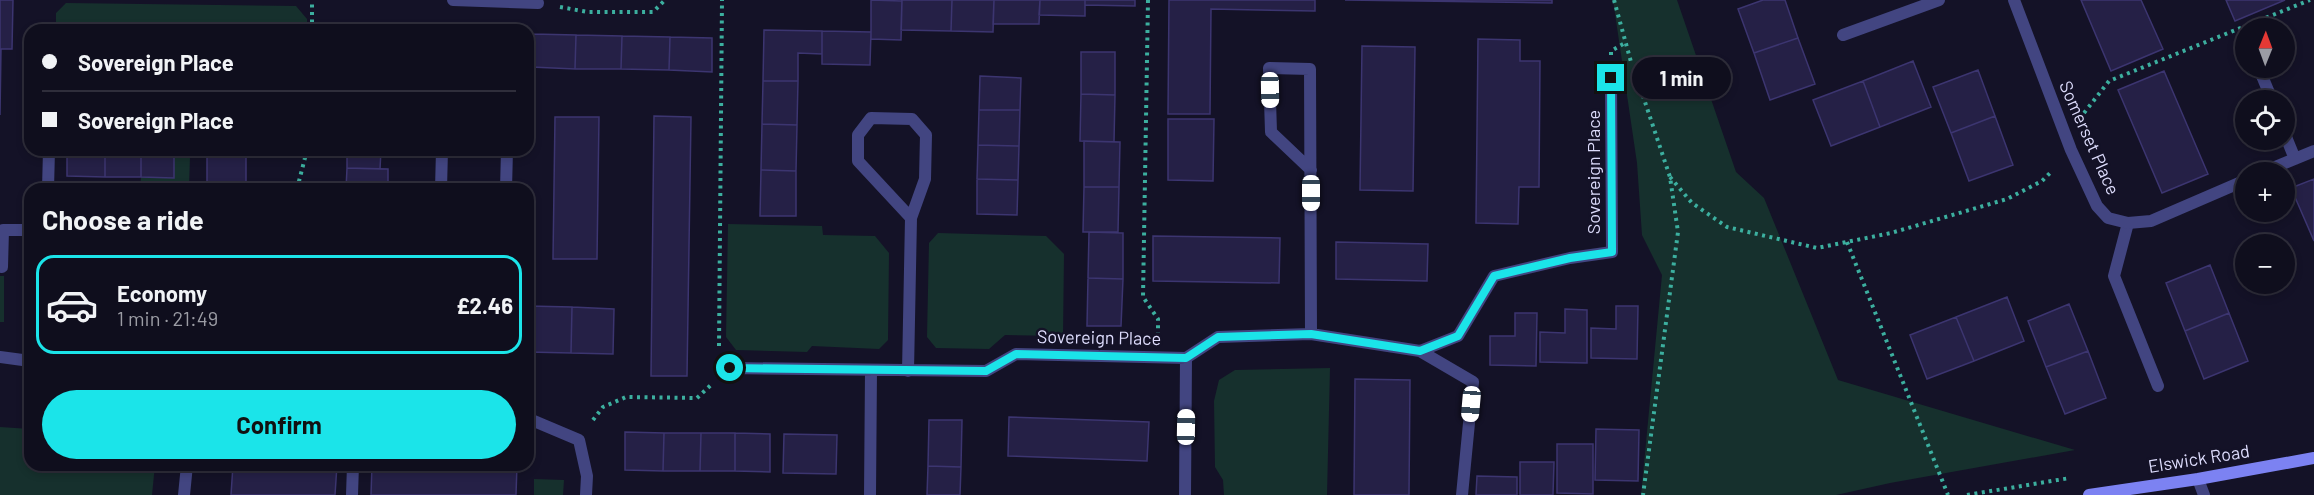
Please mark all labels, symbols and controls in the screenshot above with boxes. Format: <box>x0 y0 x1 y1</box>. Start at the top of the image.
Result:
north arrow <box>2235 18 2295 78</box>
map controls <box>2235 18 2295 294</box>
text: Sovereign Place <box>78 49 234 75</box>
callout: 1 min <box>1632 57 1731 99</box>
route end <box>1597 64 1624 91</box>
text: 1 min <box>1660 66 1703 90</box>
car <box>1261 72 1279 108</box>
street label: Somerset Place <box>2055 77 2125 198</box>
button: locate <box>2235 90 2295 150</box>
text: Sovereign Place <box>78 107 234 133</box>
street label: Sovereign Place <box>1582 110 1604 234</box>
button: + <box>2235 162 2295 222</box>
car <box>1302 175 1320 211</box>
text: Choose a ride <box>42 203 204 235</box>
button: − <box>2235 234 2295 294</box>
icon: car <box>45 278 99 332</box>
text: Economy <box>117 280 207 306</box>
text: £2.46 <box>456 292 513 318</box>
text: 1 min · 21:49 <box>117 306 218 330</box>
street label: Sovereign Place <box>1037 325 1161 349</box>
route start <box>716 354 743 381</box>
car <box>1460 385 1482 423</box>
button: Confirm <box>42 390 516 459</box>
car <box>1177 409 1195 445</box>
street label: Elswick Road <box>2147 439 2251 477</box>

